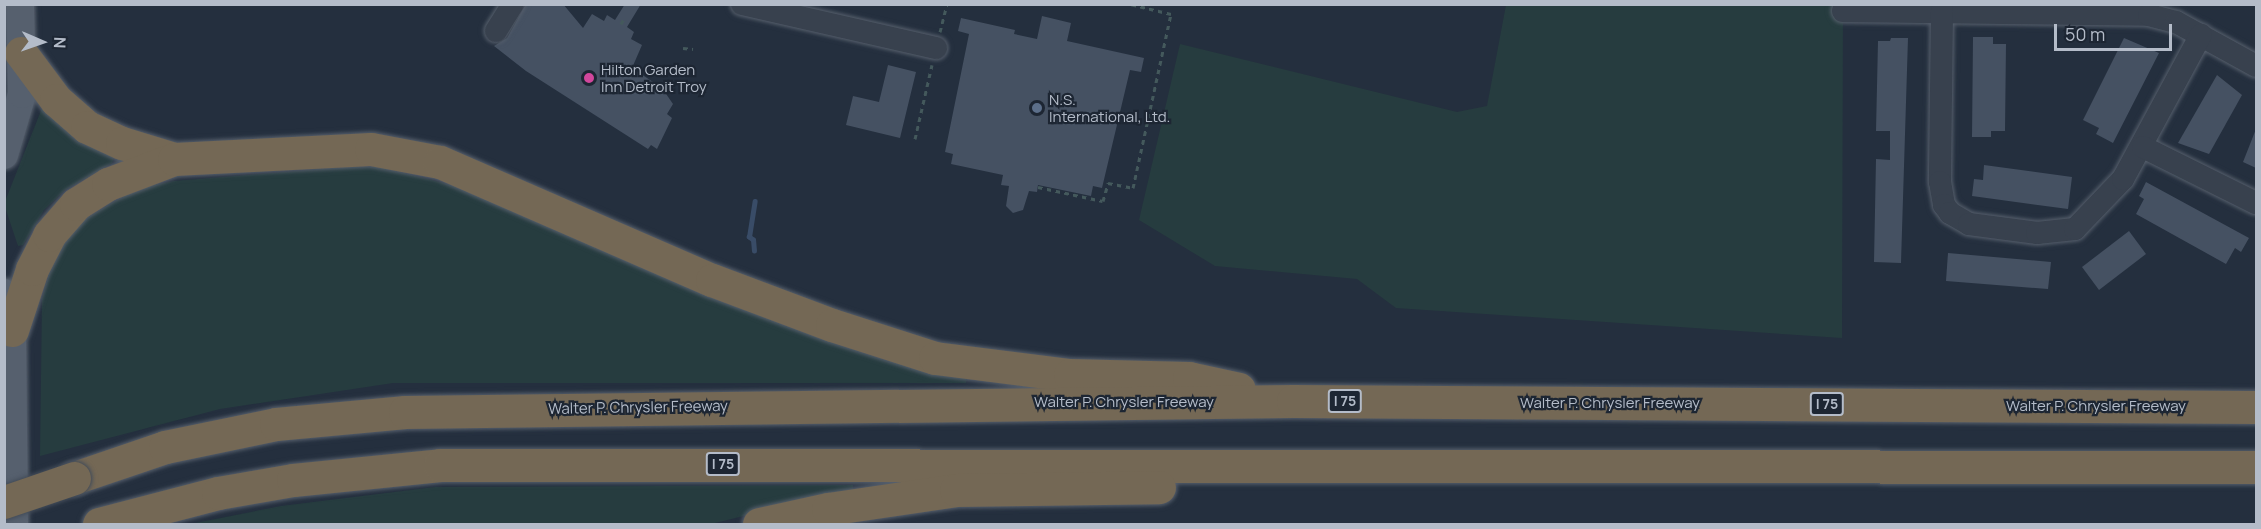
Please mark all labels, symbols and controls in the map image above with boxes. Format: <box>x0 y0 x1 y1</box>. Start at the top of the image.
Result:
north arrow <box>12 12 72 72</box>
scale bar <box>2057 12 2176 50</box>
text: 50 m <box>2065 22 2105 46</box>
text: N <box>49 36 71 49</box>
place label: Hilton Garden Inn Detroit Troy <box>601 60 707 95</box>
marker: Hilton Garden Inn Detroit Troy <box>582 71 596 85</box>
place label: N.S. International, Ltd. <box>1049 90 1170 125</box>
marker: N.S. International, Ltd. <box>1030 101 1044 115</box>
road number: I 75 <box>1327 390 1363 412</box>
street label: Walter P. Chrysler Freeway <box>1034 393 1214 411</box>
road number: I 75 <box>1809 393 1845 415</box>
street label: Walter P. Chrysler Freeway <box>1520 394 1700 412</box>
street label: Walter P. Chrysler Freeway <box>548 396 728 418</box>
street label: Walter P. Chrysler Freeway <box>2006 397 2186 415</box>
road number: I 75 <box>705 453 741 475</box>

